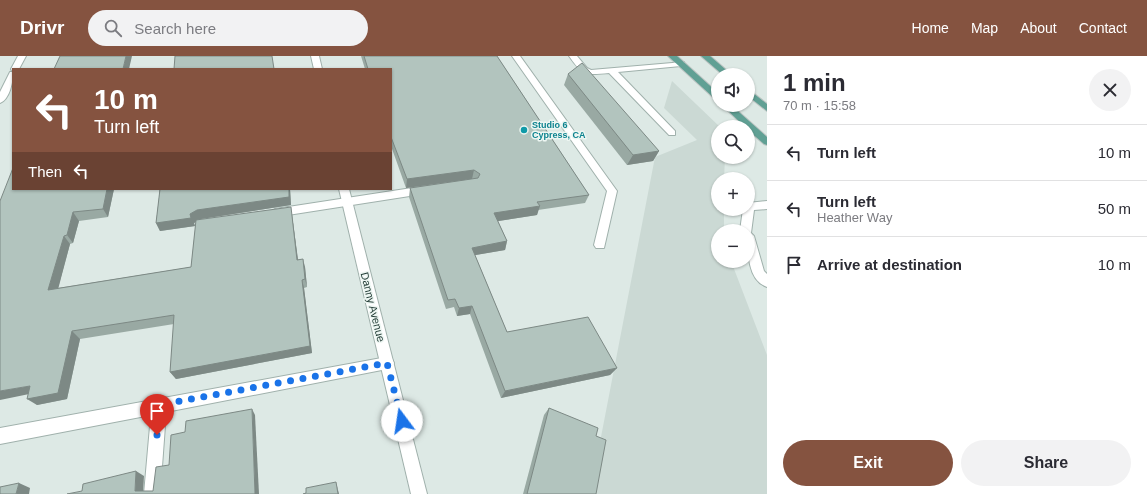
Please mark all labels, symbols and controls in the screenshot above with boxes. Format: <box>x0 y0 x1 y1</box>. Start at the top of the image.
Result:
search box <box>88 10 368 46</box>
text: Drivr <box>20 17 64 38</box>
icon: search <box>102 17 124 39</box>
text: Search here <box>134 20 216 37</box>
text: Home <box>912 20 949 36</box>
text: Map <box>971 20 998 36</box>
text: About <box>1020 20 1057 36</box>
text: Contact <box>1079 20 1127 36</box>
map controls <box>711 68 755 268</box>
button: sound <box>711 68 755 112</box>
text: 1 min <box>783 69 846 96</box>
button: close <box>1089 69 1131 111</box>
icon: left <box>28 84 80 136</box>
text: 10 m <box>94 84 158 115</box>
text: 70 m · 15:58 <box>783 98 856 113</box>
text: Turn left <box>94 117 159 137</box>
place label: Studio 6 Cypress, CA <box>532 120 586 140</box>
button: search <box>711 120 755 164</box>
marker: Studio 6 Cypress, CA <box>519 125 529 135</box>
icon: left <box>783 142 805 164</box>
text: Turn left <box>817 144 876 161</box>
text: 10 m <box>1098 144 1131 161</box>
icon: left <box>70 160 92 182</box>
text: Then <box>28 163 62 180</box>
button: + <box>711 172 755 216</box>
text: Turn left <box>817 193 876 210</box>
icon: left <box>783 198 805 220</box>
text: 50 m <box>1098 200 1131 217</box>
text: Heather Way <box>817 210 892 225</box>
button: − <box>711 224 755 268</box>
icon: arrive <box>783 254 805 276</box>
text: Arrive at destination <box>817 256 962 273</box>
text: 10 m <box>1098 256 1131 273</box>
street label: Danny Avenue <box>359 271 387 343</box>
pin <box>140 394 174 435</box>
icon: arrive <box>146 400 168 422</box>
position arrow <box>381 400 423 442</box>
button: Exit <box>783 440 953 486</box>
button: Share <box>961 440 1131 486</box>

